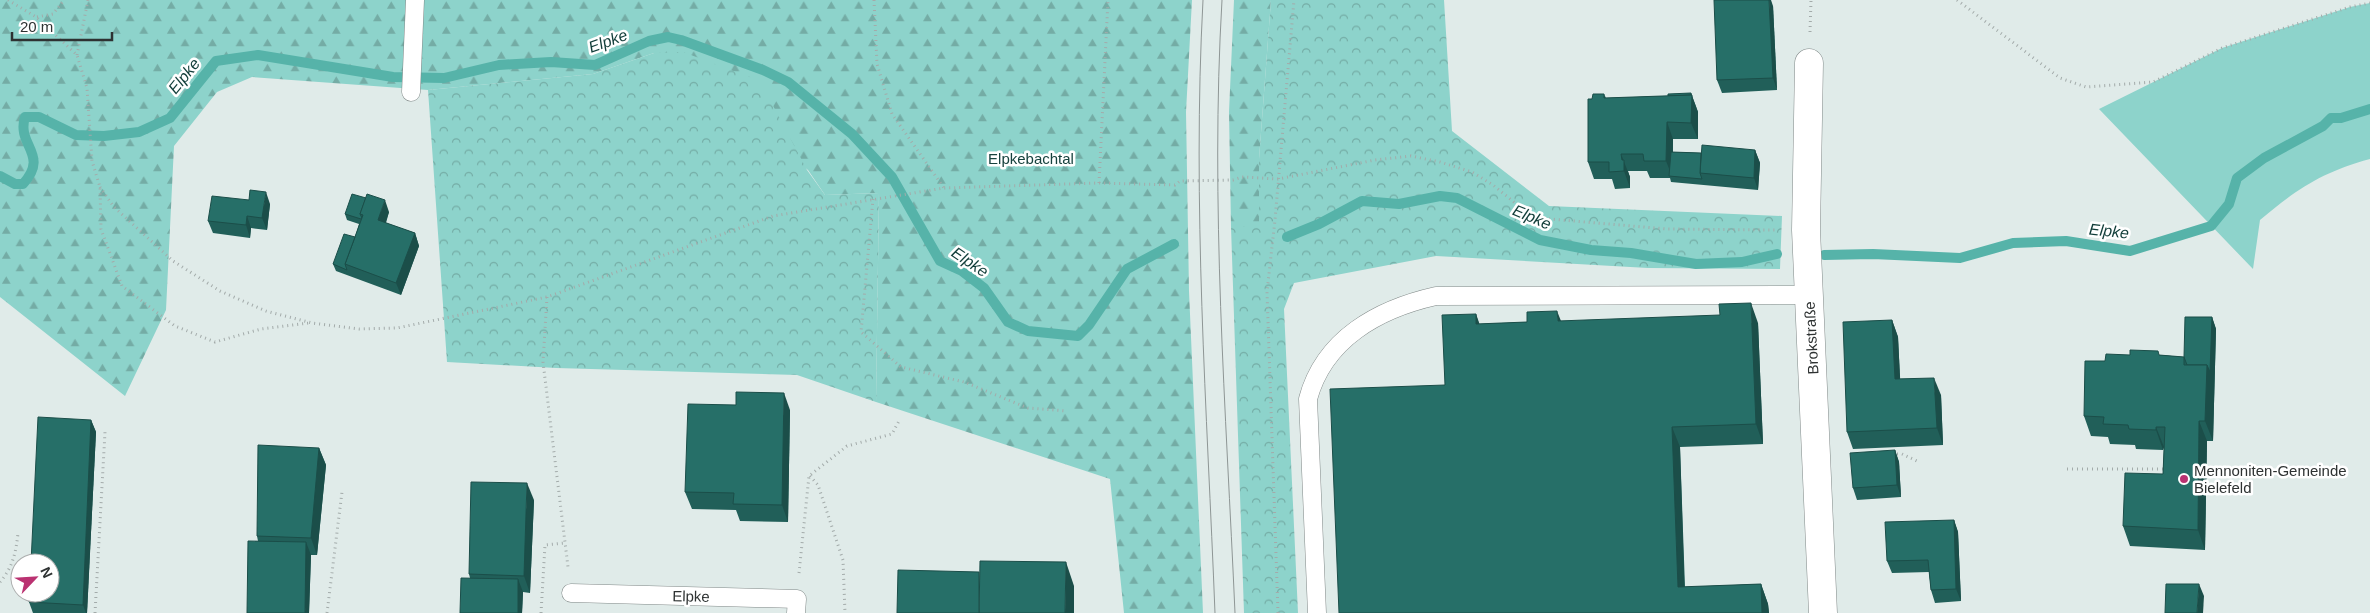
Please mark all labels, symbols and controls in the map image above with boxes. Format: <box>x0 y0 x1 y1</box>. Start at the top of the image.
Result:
scale bar <box>12 10 112 42</box>
text: 20 m <box>20 18 53 35</box>
water label: Elpke <box>586 26 630 56</box>
water label: Elpke <box>165 55 203 97</box>
park label: Elpkebachtal <box>988 150 1074 167</box>
water label: Elpke <box>1510 201 1554 233</box>
water label: Elpke <box>2088 220 2130 242</box>
water label: Elpke <box>949 244 991 280</box>
street label: Brokstraße <box>1801 301 1821 375</box>
place label: Mennoniten-Gemeinde Bielefeld <box>2194 462 2347 496</box>
marker: Mennoniten-Gemeinde Bielefeld <box>2178 473 2190 485</box>
north arrow <box>10 553 60 603</box>
text: N <box>37 565 56 580</box>
street label: Elpke <box>672 587 710 605</box>

